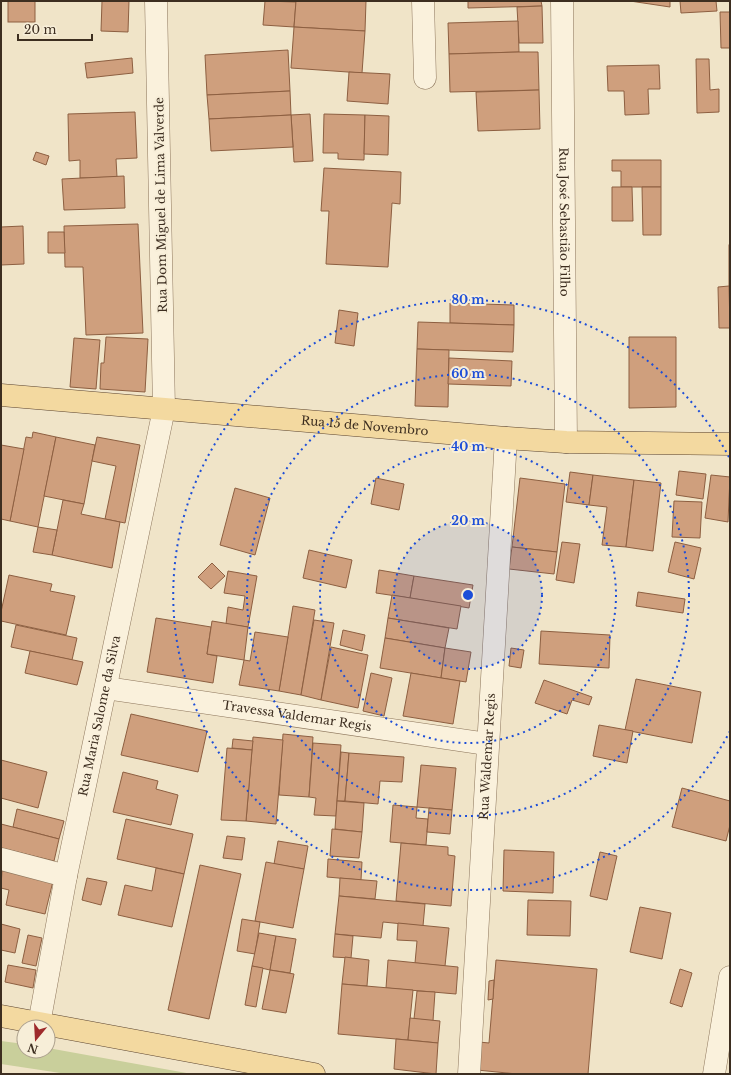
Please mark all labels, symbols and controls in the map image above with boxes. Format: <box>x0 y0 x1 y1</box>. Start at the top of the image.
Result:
scale bar <box>18 16 92 42</box>
text: 20 m <box>24 22 56 37</box>
street label: Rua Dom Miguel de Lima Valverde <box>151 97 170 313</box>
street label: Rua José Sebastião Filho <box>556 147 573 297</box>
text: 80 m <box>451 292 485 307</box>
text: 60 m <box>451 366 486 381</box>
street label: Rua 15 de Novembro <box>300 413 429 438</box>
text: 40 m <box>451 439 485 454</box>
text: 20 m <box>451 513 485 528</box>
centre of rings <box>461 588 475 602</box>
street label: Rua Maria Salome da Silva <box>75 634 123 798</box>
street label: Rua Waldemar Regis <box>476 693 498 820</box>
street label: Travessa Valdemar Regis <box>221 697 373 734</box>
north arrow <box>16 1019 56 1059</box>
text: N <box>25 1040 40 1057</box>

